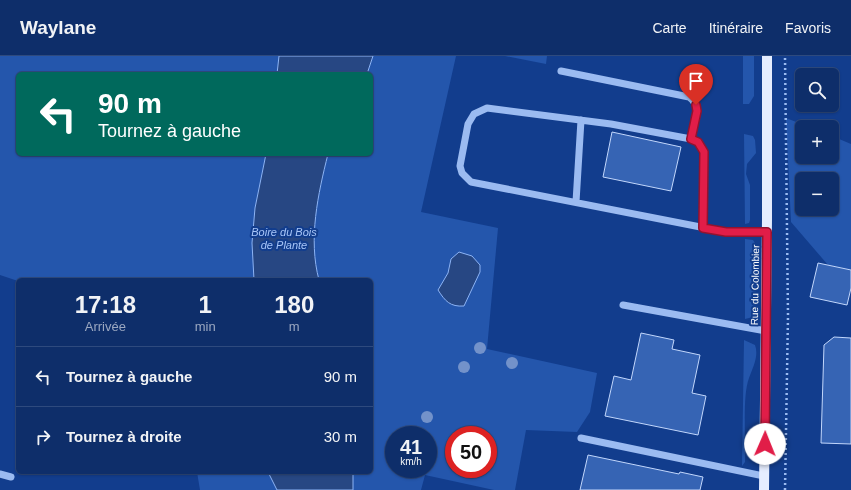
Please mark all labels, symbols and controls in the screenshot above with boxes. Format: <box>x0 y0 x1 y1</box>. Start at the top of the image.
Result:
text: Waylane <box>20 17 96 38</box>
text: Carte <box>652 20 687 36</box>
text: Itinéraire <box>709 20 763 36</box>
text: Favoris <box>785 20 831 36</box>
pin <box>679 64 713 105</box>
map controls <box>795 68 839 216</box>
button: search <box>795 68 839 112</box>
icon: arrive <box>685 70 707 92</box>
icon: left <box>32 88 84 140</box>
text: 90 m <box>98 88 162 119</box>
button: + <box>795 120 839 164</box>
text: Tournez à gauche <box>98 121 241 141</box>
button: − <box>795 172 839 216</box>
water label: Boire du Bois de Plante <box>251 226 317 251</box>
street label: Rue du Colombier <box>749 244 761 325</box>
text: 17:18 <box>75 291 136 318</box>
text: 1 <box>198 291 212 318</box>
text: 180 <box>274 291 314 318</box>
text: Arrivée <box>85 319 126 334</box>
text: min <box>195 319 216 334</box>
text: m <box>289 319 300 334</box>
icon: left <box>32 366 54 388</box>
text: Tournez à gauche <box>66 368 192 385</box>
text: 90 m <box>324 368 357 385</box>
position arrow <box>744 423 786 465</box>
icon: right <box>32 426 54 448</box>
speed limit sign: 50 <box>445 426 497 478</box>
text: Tournez à droite <box>66 428 182 445</box>
text: 30 m <box>324 428 357 445</box>
text: 41 <box>400 436 422 458</box>
text: km/h <box>400 456 422 467</box>

